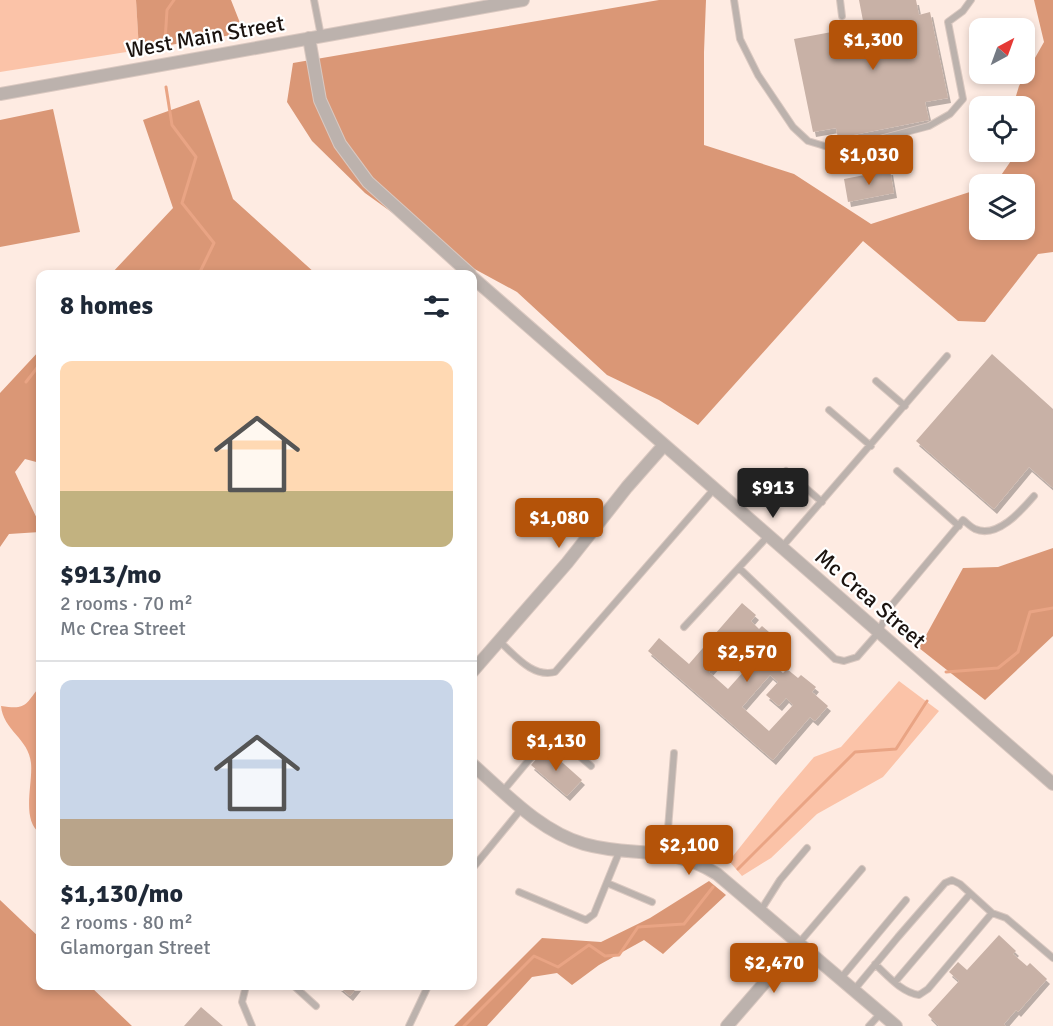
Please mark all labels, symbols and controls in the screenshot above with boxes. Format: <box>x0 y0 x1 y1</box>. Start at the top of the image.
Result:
street label: West Main Street <box>124 9 287 64</box>
north arrow <box>969 18 1035 84</box>
map controls <box>969 18 1035 240</box>
pin: $1,300 <box>824 20 922 71</box>
text: $1,300 <box>843 27 903 52</box>
button: locate <box>969 96 1035 162</box>
pin: $1,030 <box>820 135 918 186</box>
text: $1,030 <box>839 142 899 167</box>
button: layers <box>969 174 1035 240</box>
text: 8 homes <box>60 290 153 322</box>
icon: filters <box>420 290 453 323</box>
icon: home <box>203 400 311 508</box>
pin: $913 <box>737 468 809 519</box>
text: $913 <box>751 475 795 500</box>
pin: $1,080 <box>510 498 608 549</box>
text: $1,080 <box>529 505 589 530</box>
street label: Mc Crea Street <box>810 543 932 654</box>
text: $913/mo <box>60 559 161 591</box>
text: 2 rooms · 70 m² <box>60 591 193 616</box>
text: Mc Crea Street <box>60 616 186 641</box>
pin: $2,570 <box>698 632 796 683</box>
text: $2,570 <box>717 639 777 664</box>
icon: home <box>203 719 311 827</box>
pin: $1,130 <box>507 721 605 772</box>
text: $1,130 <box>526 728 586 753</box>
pin: $2,100 <box>640 825 738 876</box>
text: $2,100 <box>659 832 719 857</box>
text: $1,130/mo <box>60 878 183 910</box>
text: 2 rooms · 80 m² <box>60 910 193 935</box>
text: Glamorgan Street <box>60 935 211 960</box>
pin: $2,470 <box>725 943 823 994</box>
text: $2,470 <box>744 950 804 975</box>

